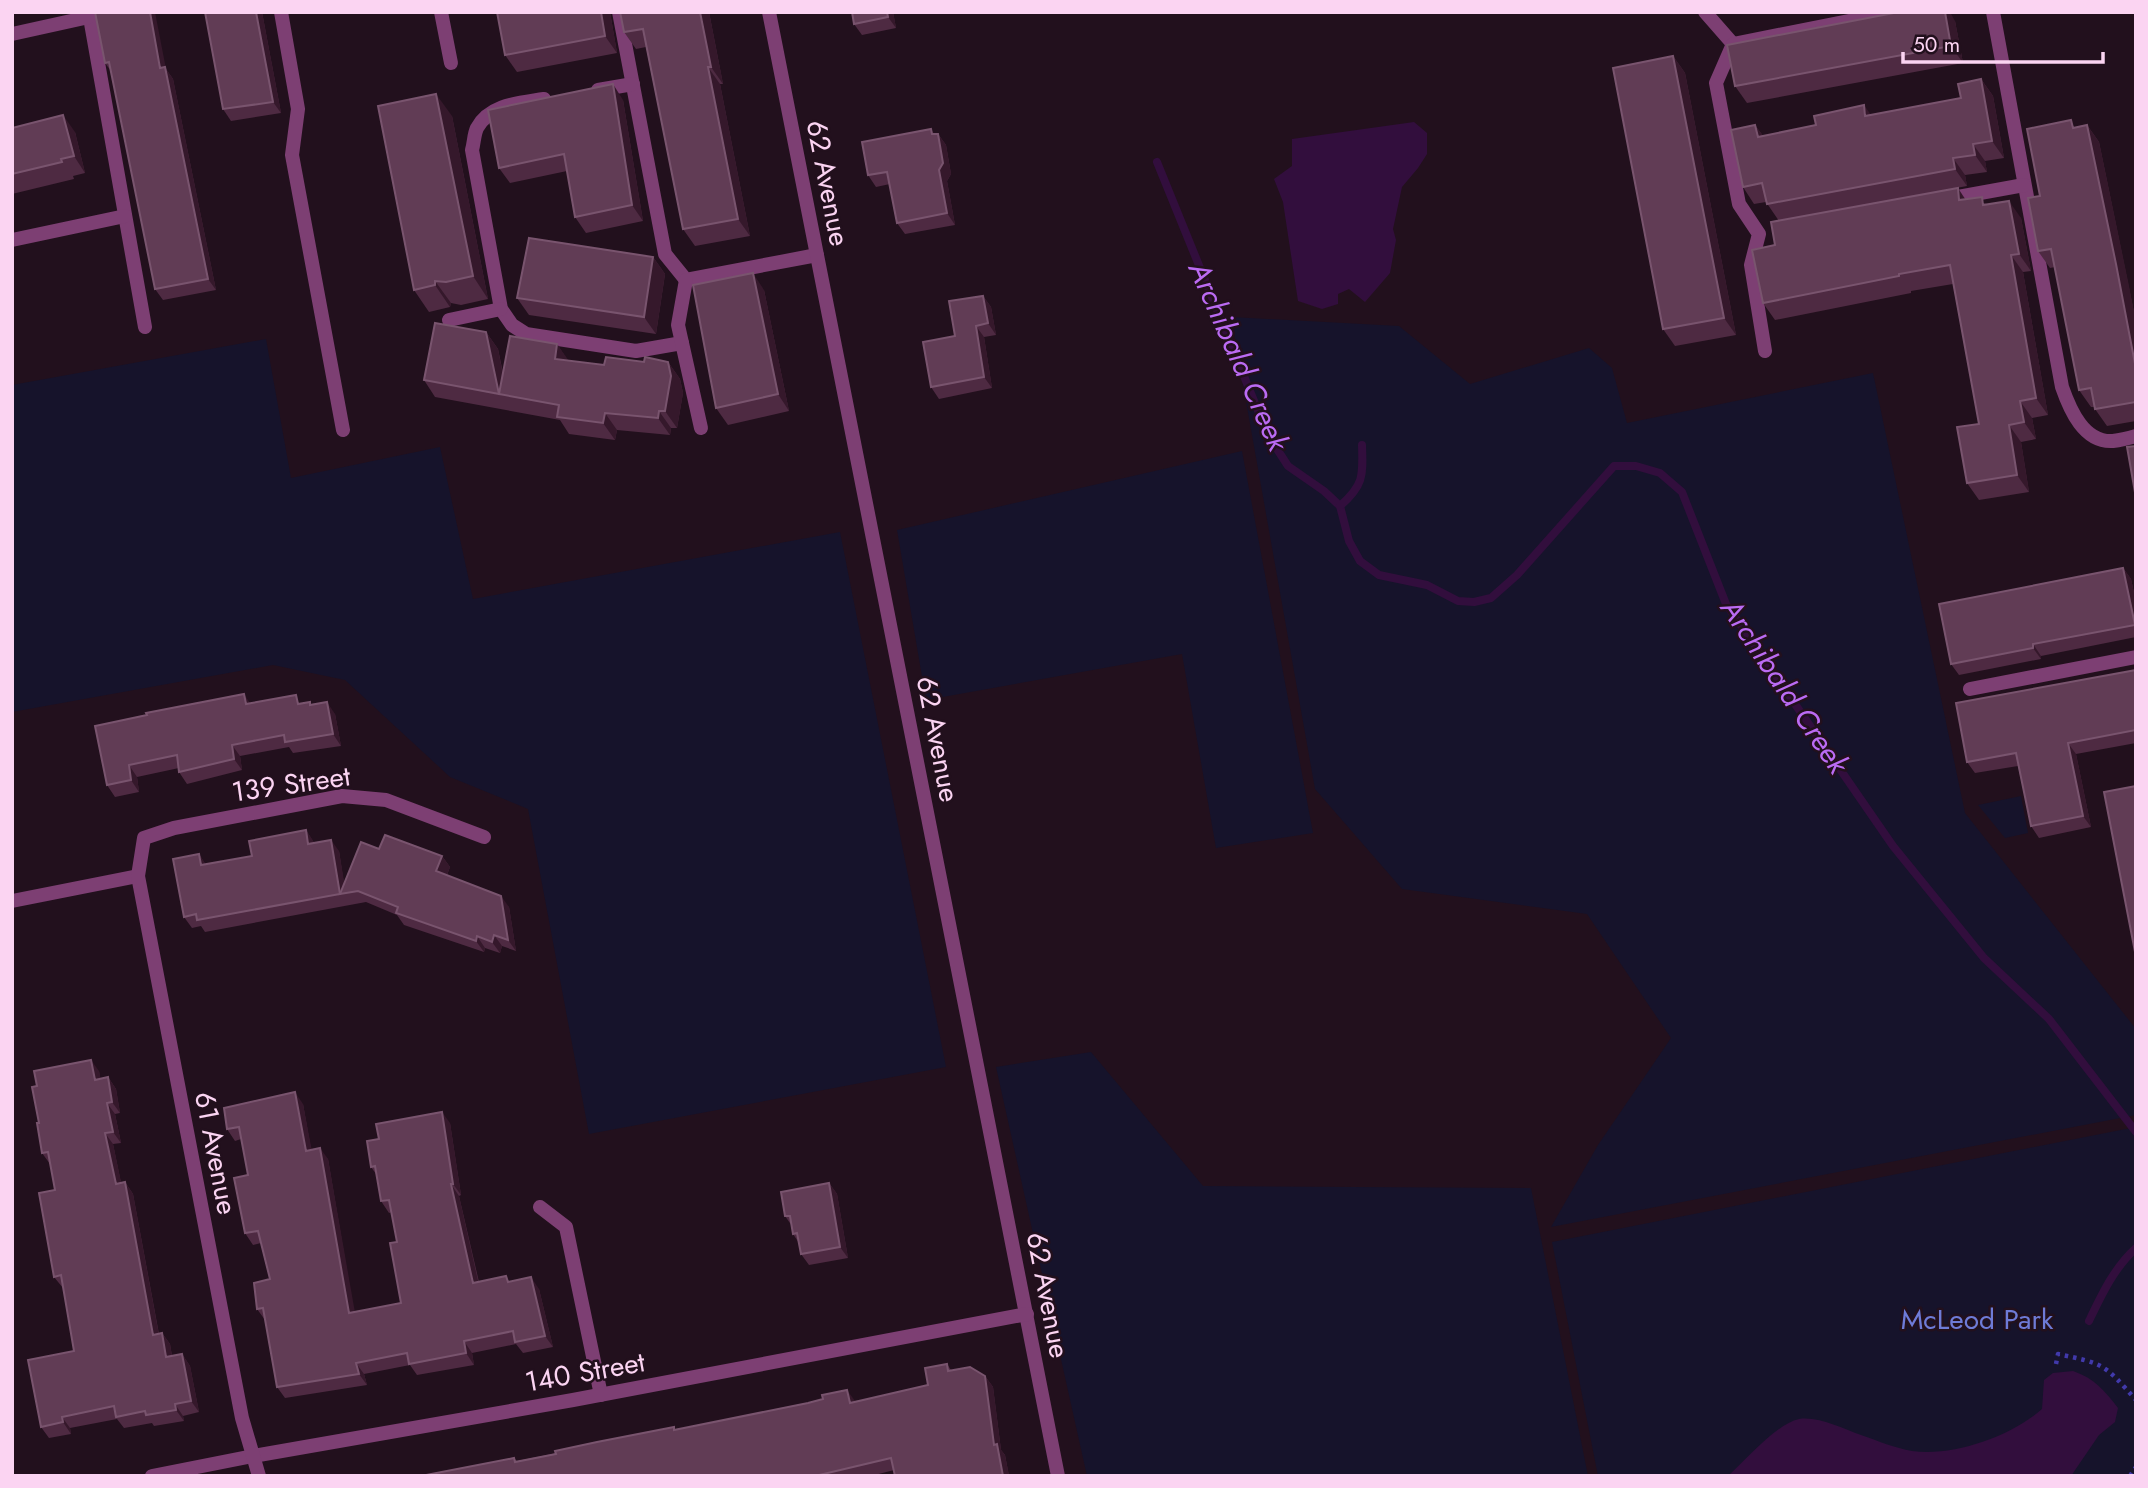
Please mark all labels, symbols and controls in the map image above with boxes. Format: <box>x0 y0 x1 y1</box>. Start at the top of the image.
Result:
scale bar <box>1903 21 2102 65</box>
text: 50 m <box>1913 30 1960 60</box>
street label: 62 Avenue <box>796 116 860 250</box>
water label: Archibald Creek <box>1178 253 1300 459</box>
water label: Archibald Creek <box>1710 589 1860 783</box>
street label: 62 Avenue <box>906 672 970 806</box>
street label: 139 Street <box>229 755 353 813</box>
street label: 61 Avenue <box>184 1088 248 1218</box>
street label: 62 Avenue <box>1016 1228 1080 1362</box>
park label: McLeod Park <box>1901 1299 2054 1340</box>
street label: 140 Street <box>522 1341 648 1403</box>

